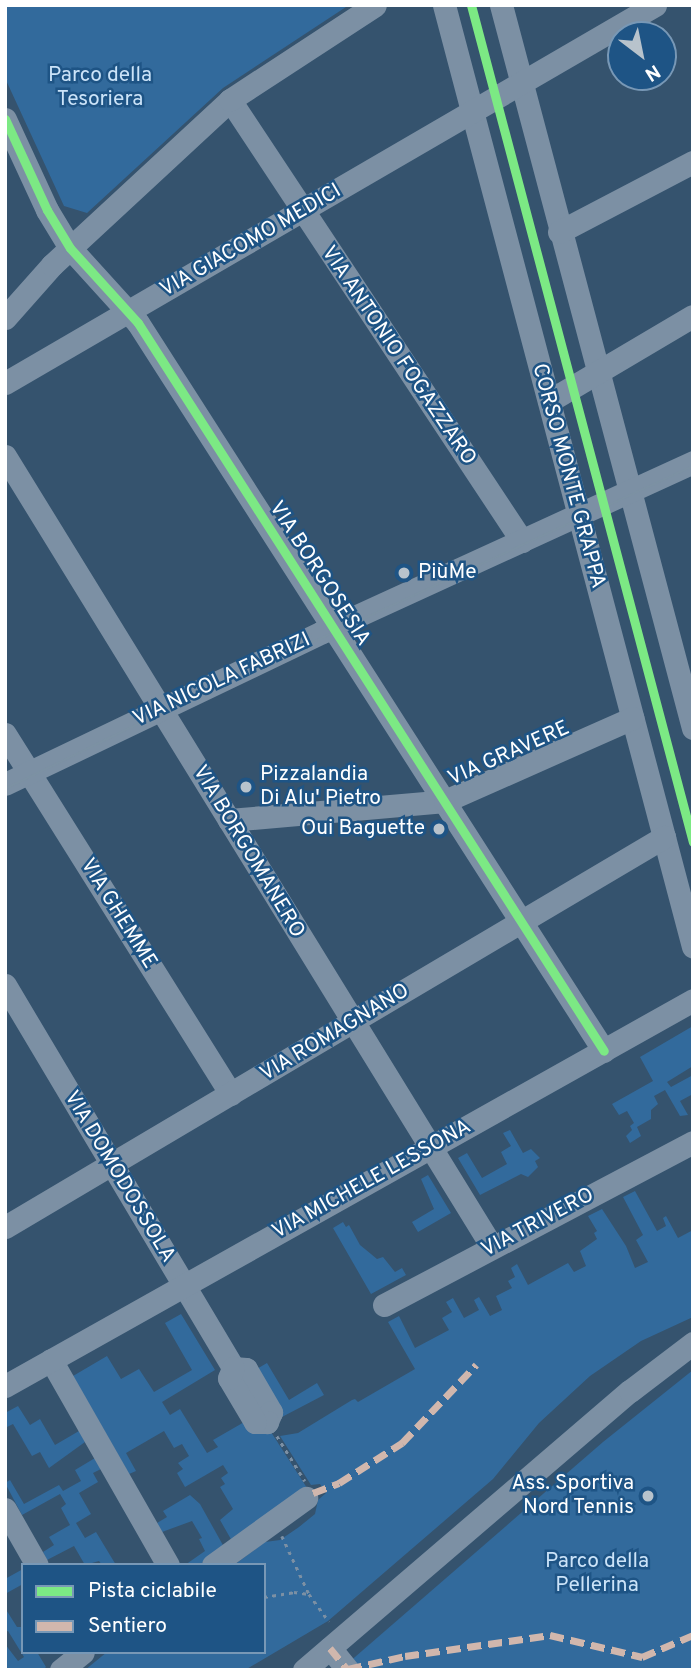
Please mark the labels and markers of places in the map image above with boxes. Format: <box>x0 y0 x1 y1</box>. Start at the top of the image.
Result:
place label: PiùMe <box>418 560 477 586</box>
marker: PiùMe <box>396 565 412 581</box>
place label: Pizzalandia Di Alu' Pietro <box>260 762 382 812</box>
marker: Pizzalandia Di Alu' Pietro <box>238 779 254 795</box>
place label: Oui Baguette <box>301 816 425 842</box>
marker: Oui Baguette <box>431 821 447 837</box>
place label: Ass. Sportiva Nord Tennis <box>511 1471 634 1521</box>
marker: Ass. Sportiva Nord Tennis <box>640 1488 656 1504</box>

